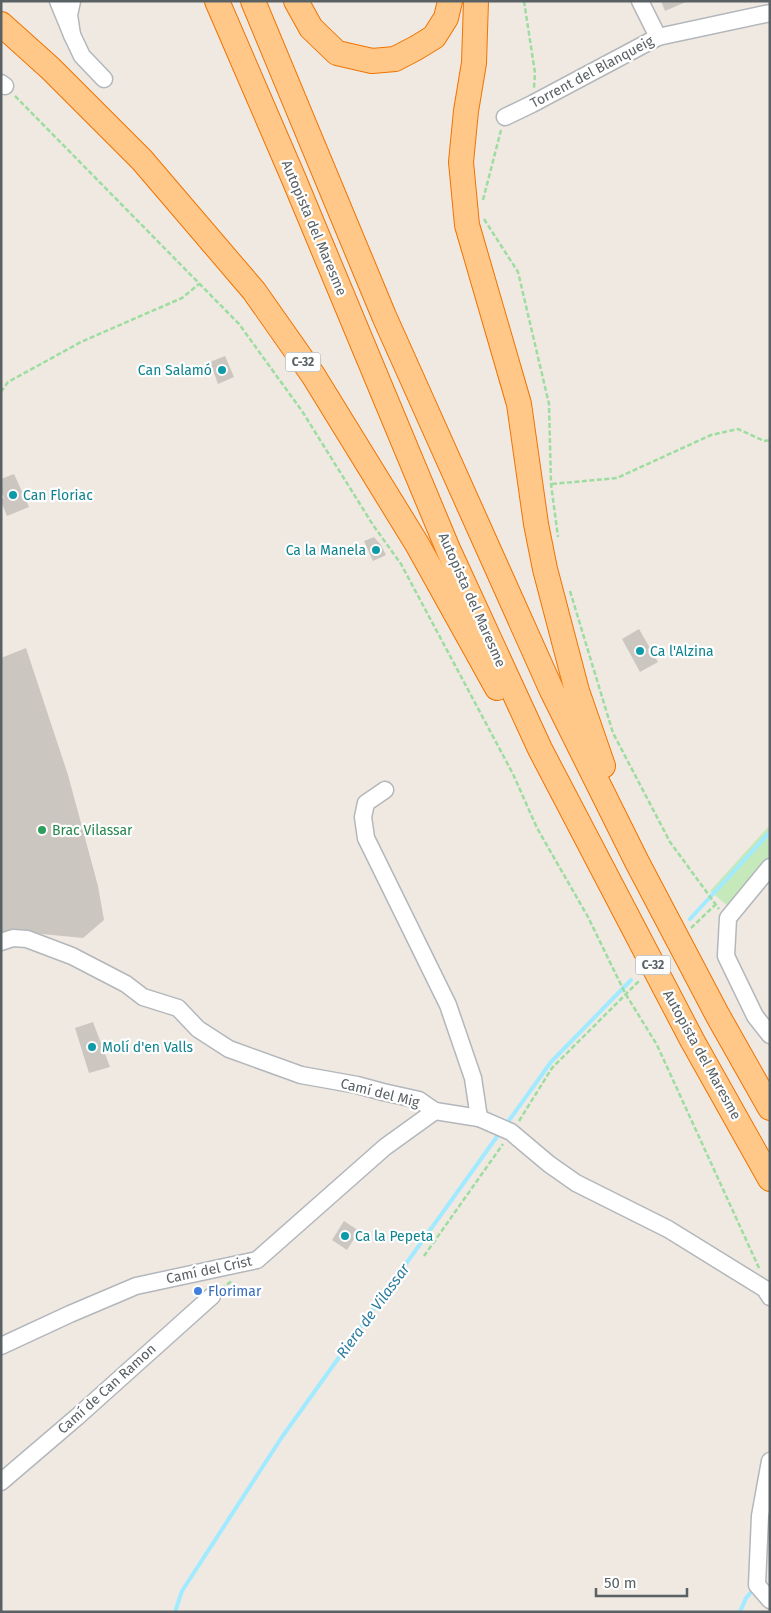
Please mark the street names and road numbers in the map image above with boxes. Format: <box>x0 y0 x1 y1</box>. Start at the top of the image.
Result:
street label: Torrent del Blanqueig <box>527 32 657 112</box>
street label: Autopista del Maresme <box>278 158 350 298</box>
road number: C-32 <box>286 352 320 372</box>
street label: Autopista del Maresme <box>435 530 509 670</box>
road number: C-32 <box>636 956 670 974</box>
street label: Autopista del Maresme <box>659 987 745 1123</box>
street label: Camí del Mig <box>339 1075 422 1111</box>
street label: Camí del Crist <box>164 1252 254 1287</box>
street label: Camí de Can Ramon <box>54 1340 160 1438</box>

